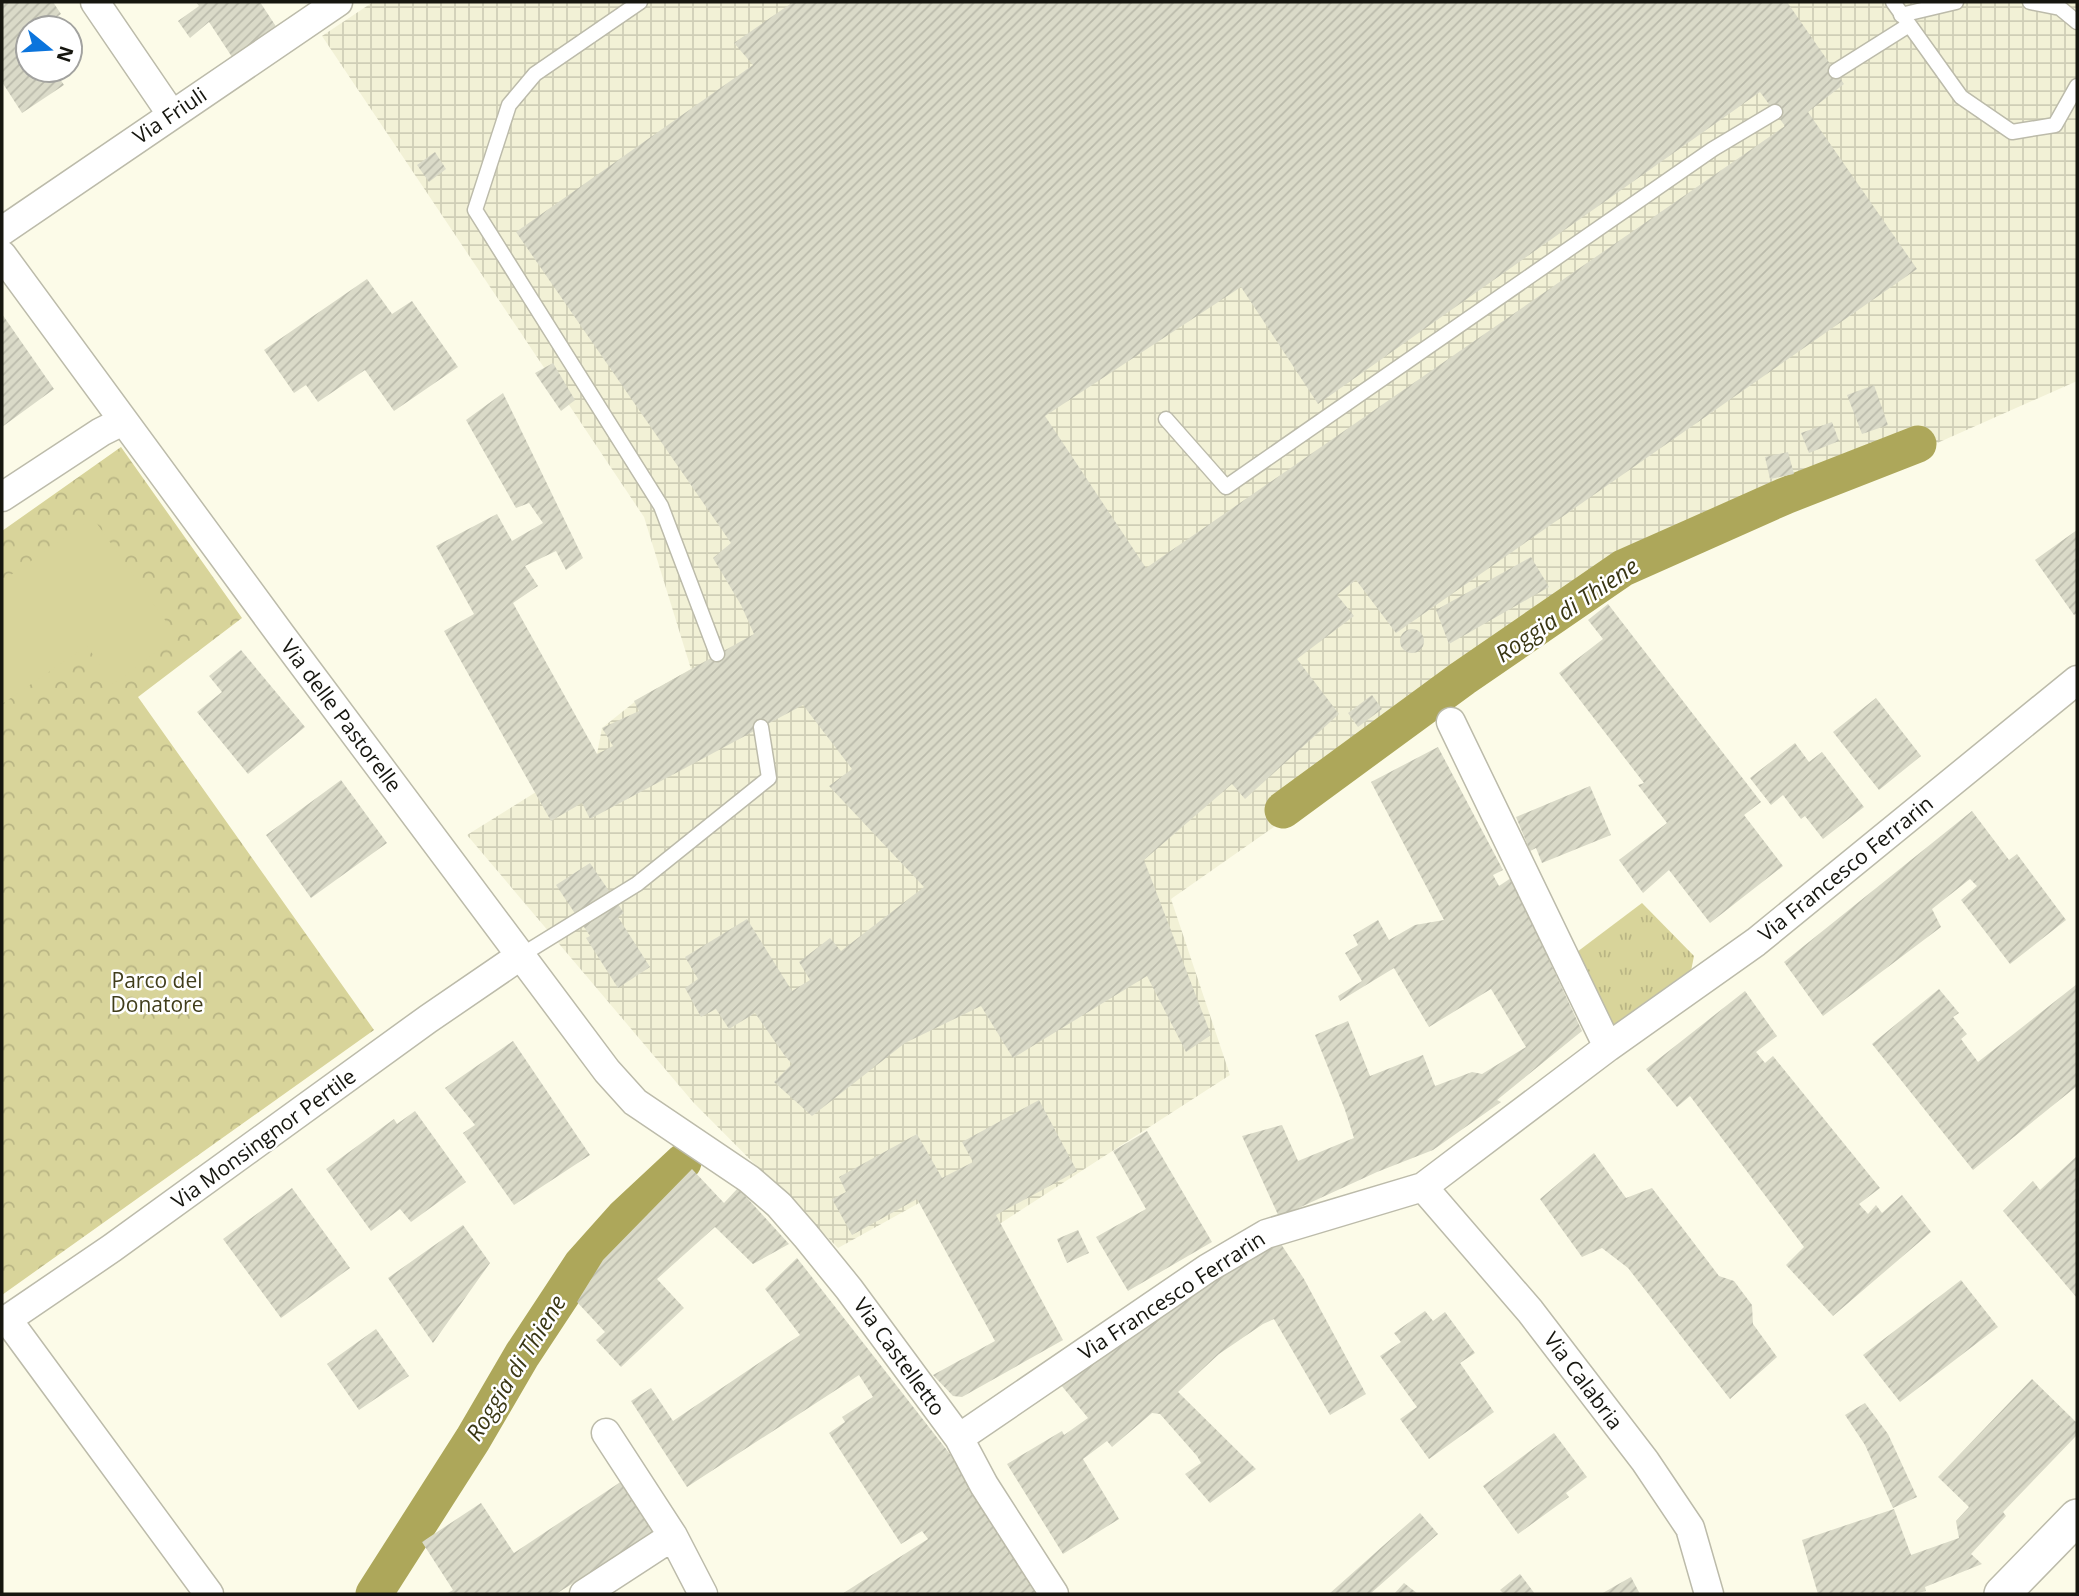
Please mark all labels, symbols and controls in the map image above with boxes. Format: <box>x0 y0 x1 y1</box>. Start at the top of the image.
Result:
north arrow <box>14 14 84 84</box>
text: N <box>50 43 80 66</box>
street label: Via Friuli <box>127 80 212 150</box>
water label: Roggia di Thiene <box>1488 549 1644 669</box>
street label: Via delle Pastorelle <box>275 633 409 798</box>
street label: Via Francesco Ferrarin <box>1752 789 1939 947</box>
park label: Parco del Donatore <box>111 966 203 1018</box>
street label: Via Monsingnor Pertile <box>166 1062 361 1215</box>
street label: Via Francesco Ferrarin <box>1073 1224 1270 1366</box>
water label: Roggia di Thiene <box>457 1288 573 1447</box>
street label: Via Castelletto <box>848 1292 952 1421</box>
street label: Via Calabria <box>1538 1326 1630 1435</box>

